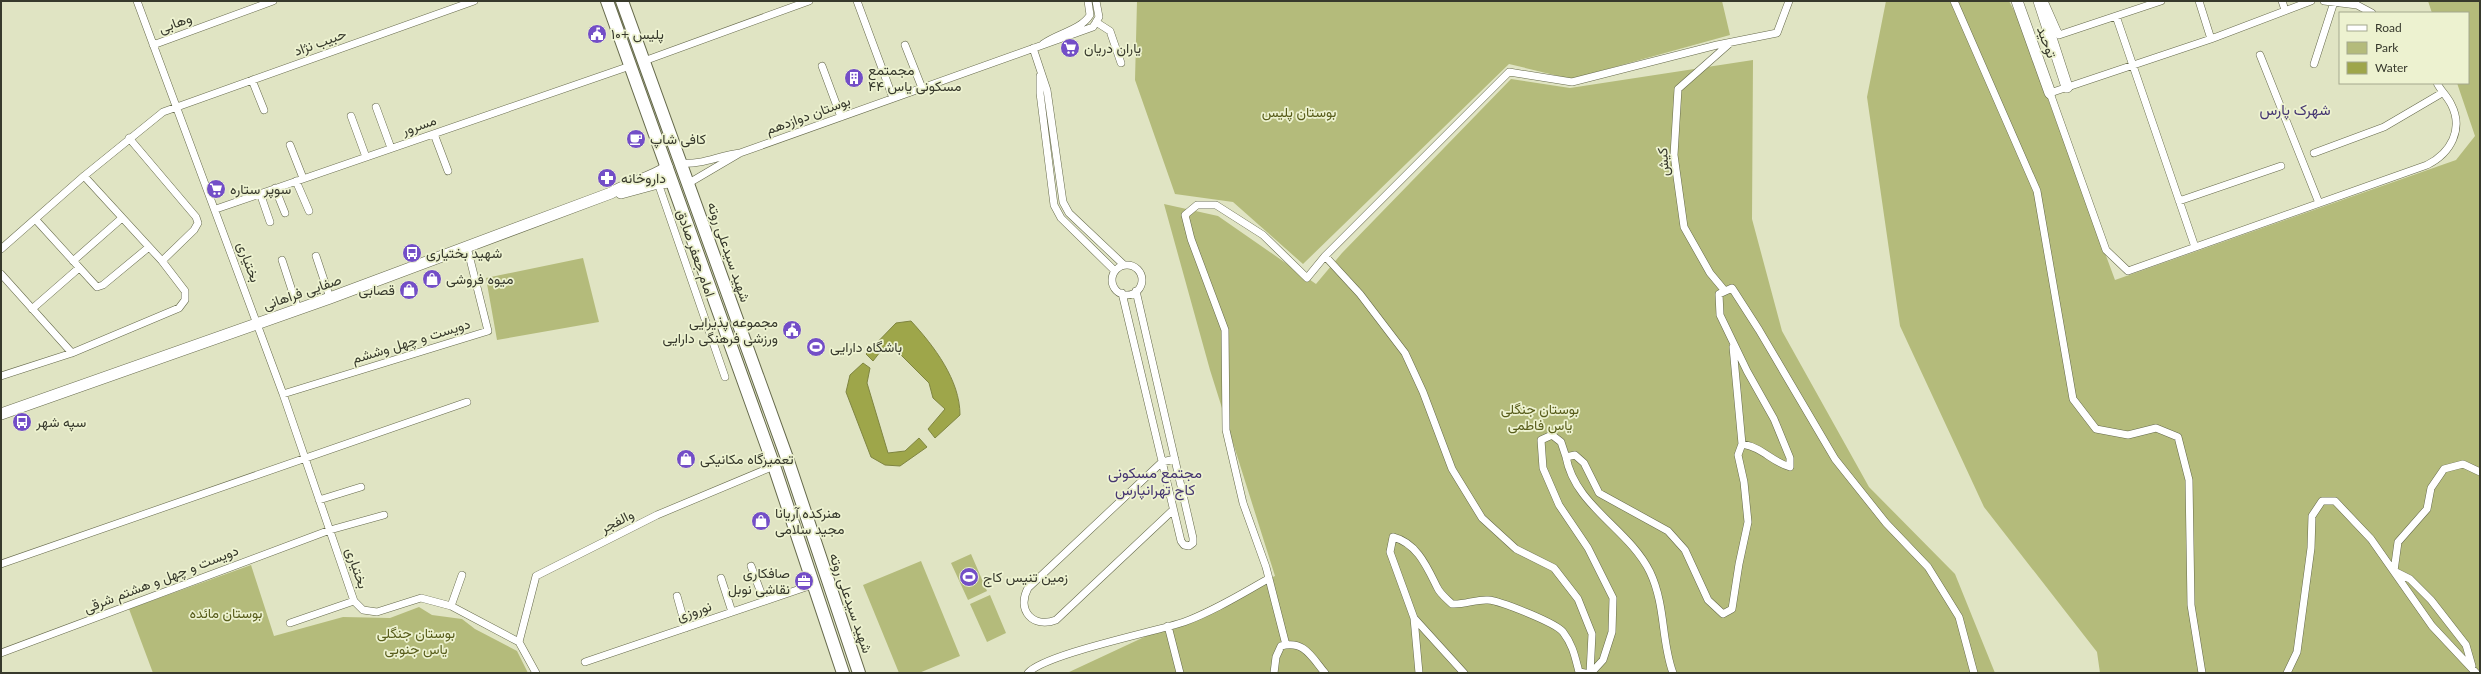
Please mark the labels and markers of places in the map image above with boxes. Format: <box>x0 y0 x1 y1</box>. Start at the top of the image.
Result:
public building icon: پلیس +۱۰ <box>586 23 608 45</box>
place label: پلیس +۱۰ <box>611 25 664 44</box>
supermarket icon: یاران دریان <box>1059 37 1081 59</box>
place label: یاران دریان <box>1084 39 1141 57</box>
place label: مجمتمع مسکونی یاس ۴۴ <box>868 61 961 95</box>
building icon: مجمتمع مسکونی یاس ۴۴ <box>843 67 865 89</box>
cafe icon: کافی شاپ <box>625 128 647 150</box>
place label: کافی شاپ <box>650 130 706 149</box>
pharmacy icon: داروخانه <box>596 167 618 189</box>
place label: داروخانه <box>621 169 666 187</box>
supermarket icon: سوپر ستاره <box>205 178 227 200</box>
place label: سوپر ستاره <box>230 180 291 199</box>
bus stop icon: شهید بختیاری <box>401 242 423 264</box>
place label: شهید بختیاری <box>426 244 502 262</box>
shop icon: میوه فروشی <box>421 268 443 290</box>
place label: میوه فروشی <box>446 270 514 288</box>
shop icon: قصابی <box>398 279 420 301</box>
place label: قصابی <box>358 281 395 299</box>
place label: مجموعه پذیرایی ورزشی فرهنگی دارایی <box>662 313 778 347</box>
public building icon: مجموعه پذیرایی ورزشی فرهنگی دارایی <box>781 319 803 341</box>
sports icon: باشگاه دارایی <box>805 336 827 358</box>
place label: باشگاه دارایی <box>830 338 902 356</box>
bus stop icon: سپه شهر <box>11 411 33 433</box>
place label: سپه شهر <box>35 413 86 432</box>
shop icon: تعمیرگاه مکانیکی <box>675 448 697 470</box>
place label: تعمیرگاه مکانیکی <box>700 450 794 468</box>
place label: هنرکده آریانا مجید سلامی <box>775 504 844 538</box>
shop icon: هنرکده آریانا مجید سلامی <box>750 510 772 532</box>
place label: صافکاری نقاشی نوبل <box>728 564 790 598</box>
sports icon: زمین تنیس کاج <box>958 566 980 588</box>
place label: زمین تنیس کاج <box>983 568 1068 588</box>
office icon: صافکاری نقاشی نوبل <box>793 570 815 592</box>

